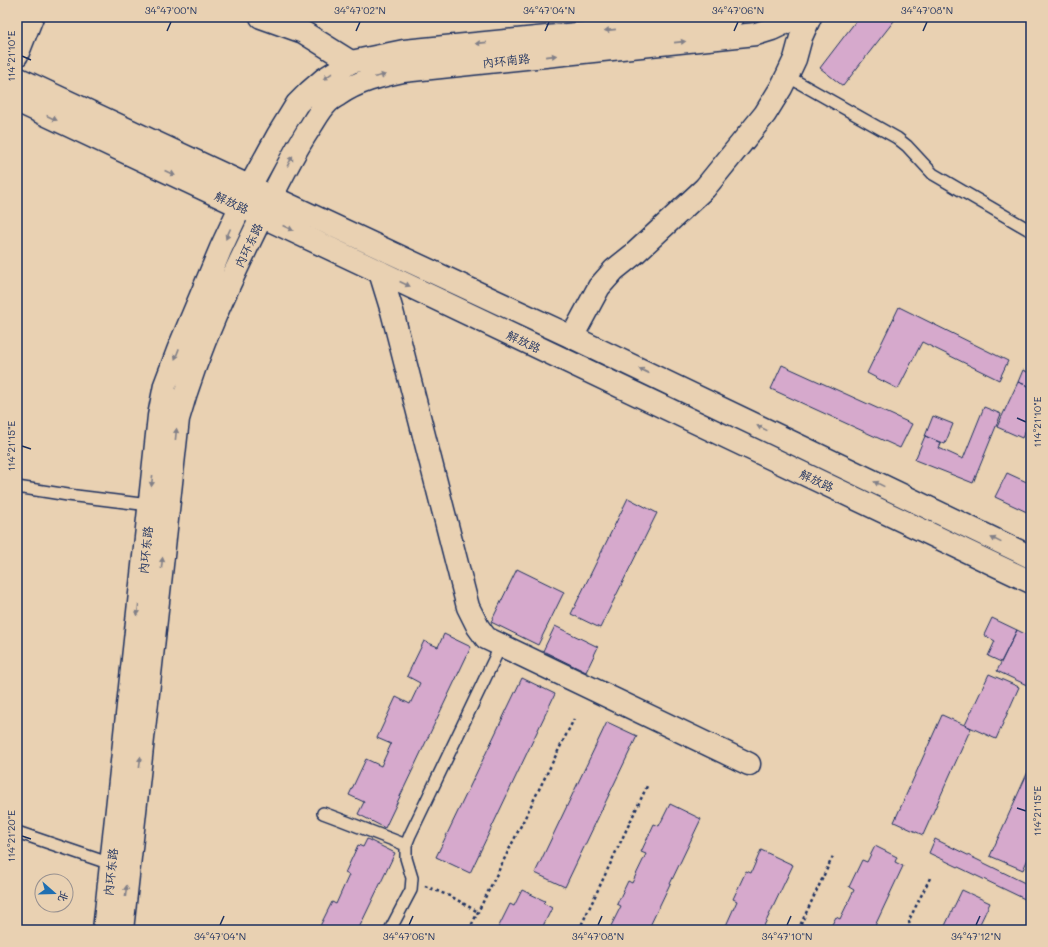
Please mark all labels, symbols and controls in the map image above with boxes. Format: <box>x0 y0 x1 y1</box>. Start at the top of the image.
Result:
text: 34°47'00"N <box>145 3 197 17</box>
text: 34°47'02"N <box>334 3 386 17</box>
text: 34°47'04"N <box>523 3 575 17</box>
text: 34°47'06"N <box>712 3 764 17</box>
text: 34°47'08"N <box>901 3 953 17</box>
one-way arrow <box>604 27 616 34</box>
text: 114°21'10"E <box>4 30 18 81</box>
one-way arrow <box>674 38 686 45</box>
one-way arrow <box>475 40 487 46</box>
street label: 内环南路 <box>481 50 531 70</box>
one-way arrow <box>545 52 557 59</box>
one-way arrow <box>323 72 333 80</box>
one-way arrow <box>374 73 387 79</box>
one-way arrow <box>47 115 58 121</box>
one-way arrow <box>286 156 293 167</box>
one-way arrow <box>164 170 176 176</box>
street label: 解放路 <box>212 187 252 217</box>
street label: 内环东路 <box>230 220 266 270</box>
one-way arrow <box>282 225 293 231</box>
one-way arrow <box>225 228 231 240</box>
one-way arrow <box>399 281 411 287</box>
street label: 解放路 <box>504 326 544 356</box>
one-way arrow <box>174 348 180 360</box>
one-way arrow <box>639 368 650 374</box>
text: 114°21'10"E <box>1030 396 1044 447</box>
text: 114°21'15"E <box>4 421 18 471</box>
one-way arrow <box>756 425 767 431</box>
one-way arrow <box>173 428 179 440</box>
street label: 解放路 <box>797 465 837 495</box>
one-way arrow <box>149 475 155 487</box>
one-way arrow <box>873 481 884 487</box>
street label: 内环东路 <box>135 525 155 575</box>
one-way arrow <box>990 537 1002 543</box>
one-way arrow <box>159 557 165 569</box>
one-way arrow <box>135 604 141 616</box>
one-way arrow <box>137 756 143 768</box>
text: 114°21'15"E <box>1030 786 1044 836</box>
text: 114°21'20"E <box>4 810 18 862</box>
street label: 内环东路 <box>100 847 120 897</box>
north arrow <box>34 873 74 913</box>
one-way arrow <box>123 885 129 897</box>
text: 北 <box>55 889 73 904</box>
text: 34°47'04"N <box>194 929 246 943</box>
text: 34°47'06"N <box>383 929 435 943</box>
text: 34°47'08"N <box>572 929 624 943</box>
text: 34°47'10"N <box>762 929 812 943</box>
text: 34°47'12"N <box>951 929 1001 943</box>

